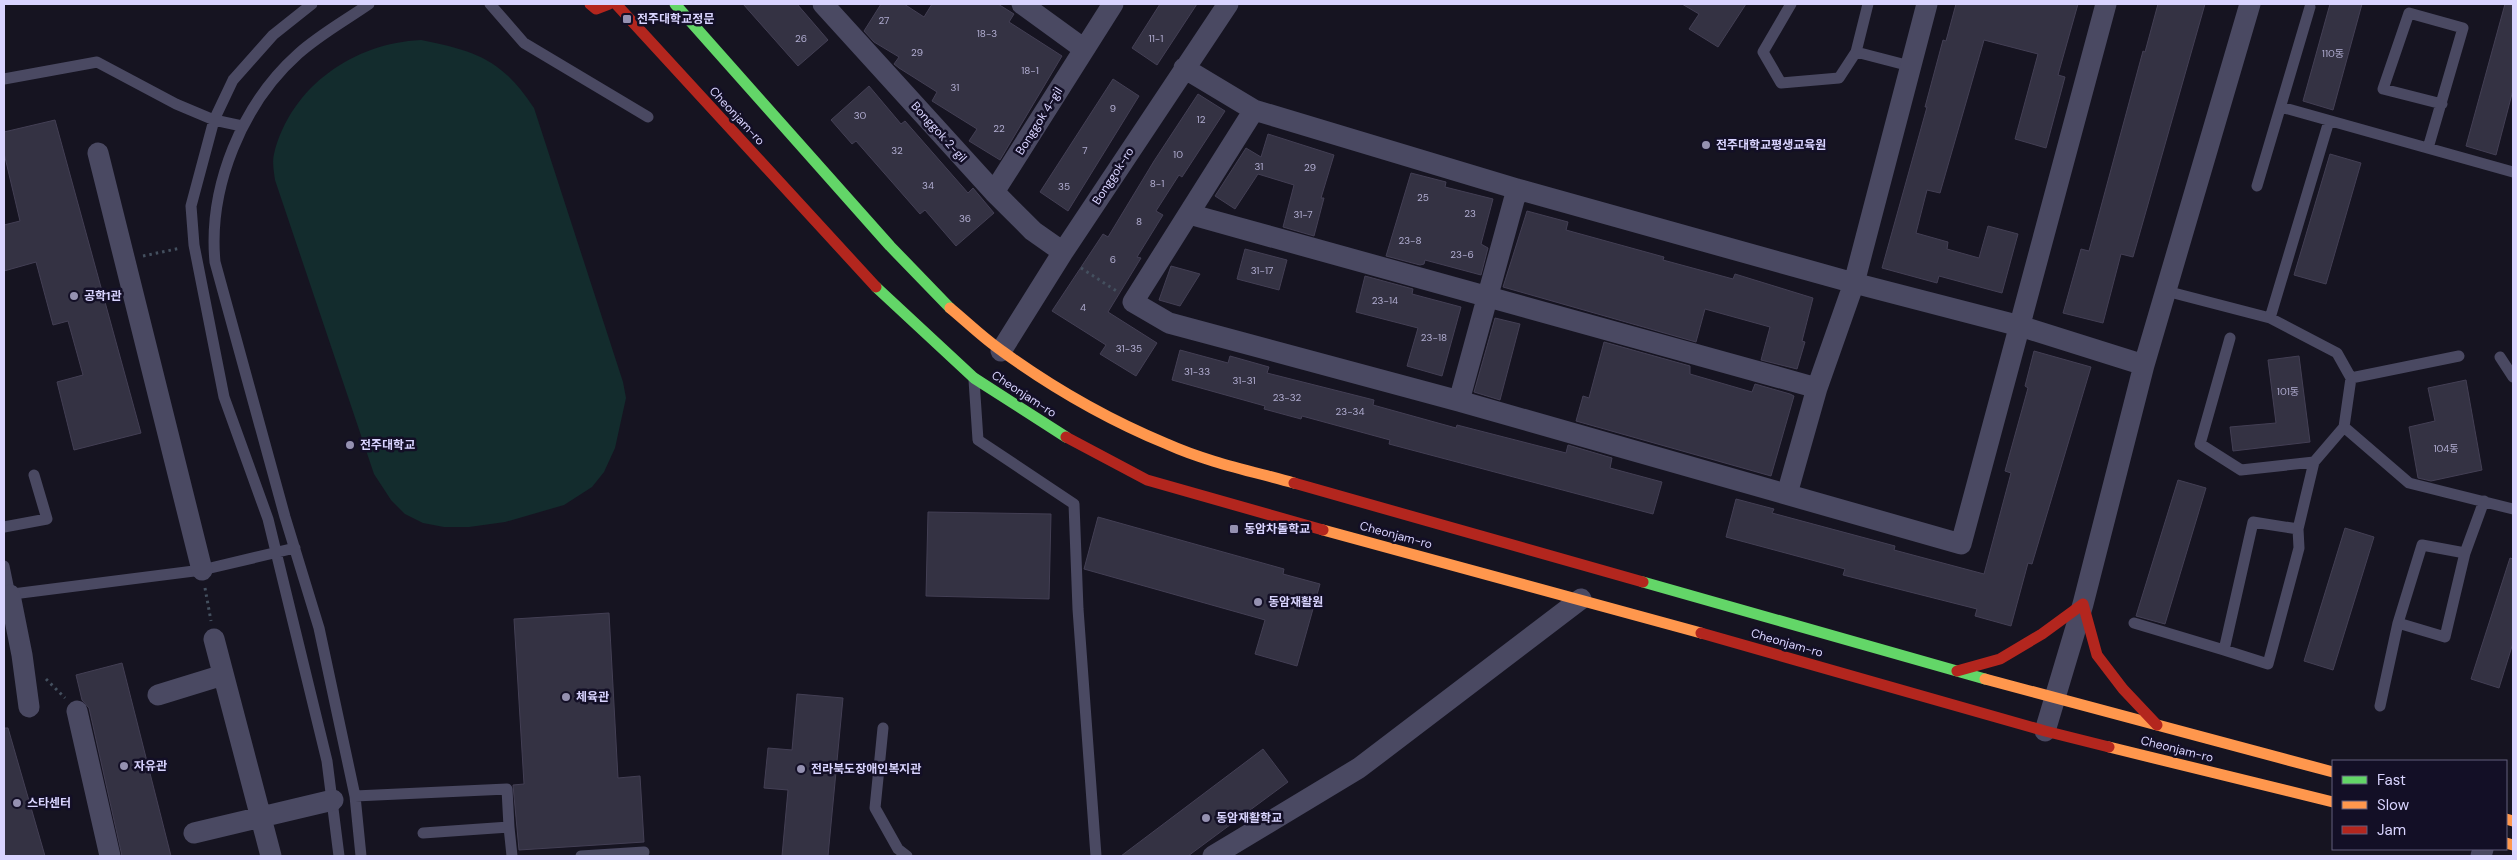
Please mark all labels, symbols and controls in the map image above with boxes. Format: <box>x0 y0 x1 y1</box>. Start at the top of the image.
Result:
place label: 전주대학교정문 <box>637 11 714 27</box>
marker: 전주대학교정문 <box>621 13 633 25</box>
house number: 27 <box>879 14 889 27</box>
house number: 18-3 <box>977 27 997 40</box>
house number: 26 <box>795 32 807 45</box>
house number: 11-1 <box>1149 32 1163 45</box>
house number: 29 <box>911 46 923 59</box>
house number: 110동 <box>2322 47 2344 60</box>
house number: 18-1 <box>1021 64 1039 77</box>
house number: 31 <box>951 81 959 94</box>
street label: Cheonjam-ro <box>706 83 768 149</box>
street label: Bonggok 4-gil <box>1012 84 1066 158</box>
street label: Bonggok 2-gil <box>907 98 971 166</box>
house number: 9 <box>1110 102 1116 115</box>
house number: 30 <box>854 109 867 122</box>
house number: 12 <box>1197 113 1206 126</box>
house number: 22 <box>993 122 1005 135</box>
place label: 전주대학교평생교육원 <box>1716 137 1826 153</box>
marker: 전주대학교평생교육원 <box>1700 139 1712 151</box>
house number: 32 <box>891 144 903 157</box>
house number: 7 <box>1082 144 1088 157</box>
street label: Bonggok-ro <box>1088 144 1138 208</box>
house number: 10 <box>1173 148 1183 161</box>
house number: 31 <box>1255 160 1263 173</box>
house number: 29 <box>1304 161 1316 174</box>
house number: 8-1 <box>1150 177 1164 190</box>
house number: 34 <box>922 179 934 192</box>
house number: 35 <box>1058 180 1070 193</box>
house number: 25 <box>1417 191 1429 204</box>
house number: 23 <box>1464 207 1476 220</box>
house number: 31-7 <box>1293 208 1313 221</box>
house number: 36 <box>959 212 971 225</box>
house number: 8 <box>1136 215 1142 228</box>
house number: 23-8 <box>1398 234 1422 247</box>
house number: 23-6 <box>1450 248 1474 261</box>
house number: 6 <box>1110 253 1116 266</box>
house number: 31-17 <box>1251 264 1273 277</box>
place label: 공학1관 <box>84 288 122 304</box>
marker: 공학1관 <box>68 290 80 302</box>
house number: 23-14 <box>1372 294 1398 307</box>
house number: 4 <box>1080 301 1086 314</box>
house number: 23-18 <box>1421 331 1447 344</box>
house number: 31-35 <box>1116 342 1142 355</box>
house number: 31-33 <box>1184 365 1210 378</box>
street label: Cheonjam-ro <box>988 367 1060 421</box>
house number: 31-31 <box>1232 374 1256 387</box>
house number: 101동 <box>2277 385 2299 398</box>
house number: 23-32 <box>1273 391 1302 404</box>
house number: 23-34 <box>1335 405 1365 418</box>
place label: 전주대학교 <box>360 437 415 453</box>
marker: 전주대학교 <box>344 439 356 451</box>
house number: 104동 <box>2433 442 2459 455</box>
street label: Cheonjam-ro <box>1358 518 1434 552</box>
place label: 동암차돌학교 <box>1244 521 1310 537</box>
marker: 동암차돌학교 <box>1228 523 1240 535</box>
place label: 동암재활원 <box>1268 594 1323 610</box>
marker: 동암재활원 <box>1252 596 1264 608</box>
street label: Cheonjam-ro <box>1749 625 1825 661</box>
place label: 체육관 <box>576 689 609 705</box>
marker: 체육관 <box>560 691 572 703</box>
street label: Cheonjam-ro <box>2139 732 2215 766</box>
place label: 자유관 <box>134 758 167 774</box>
marker: 자유관 <box>118 760 130 772</box>
legend <box>2332 760 2507 850</box>
place label: 전라북도장애인복지관 <box>811 761 921 777</box>
marker: 전라북도장애인복지관 <box>795 763 807 775</box>
text: Fast <box>2377 770 2406 790</box>
place label: 스타센터 <box>27 795 71 811</box>
text: Slow <box>2377 795 2410 815</box>
marker: 스타센터 <box>11 797 23 809</box>
place label: 동암재활학교 <box>1216 810 1282 826</box>
marker: 동암재활학교 <box>1200 812 1212 824</box>
text: Jam <box>2377 820 2406 840</box>

